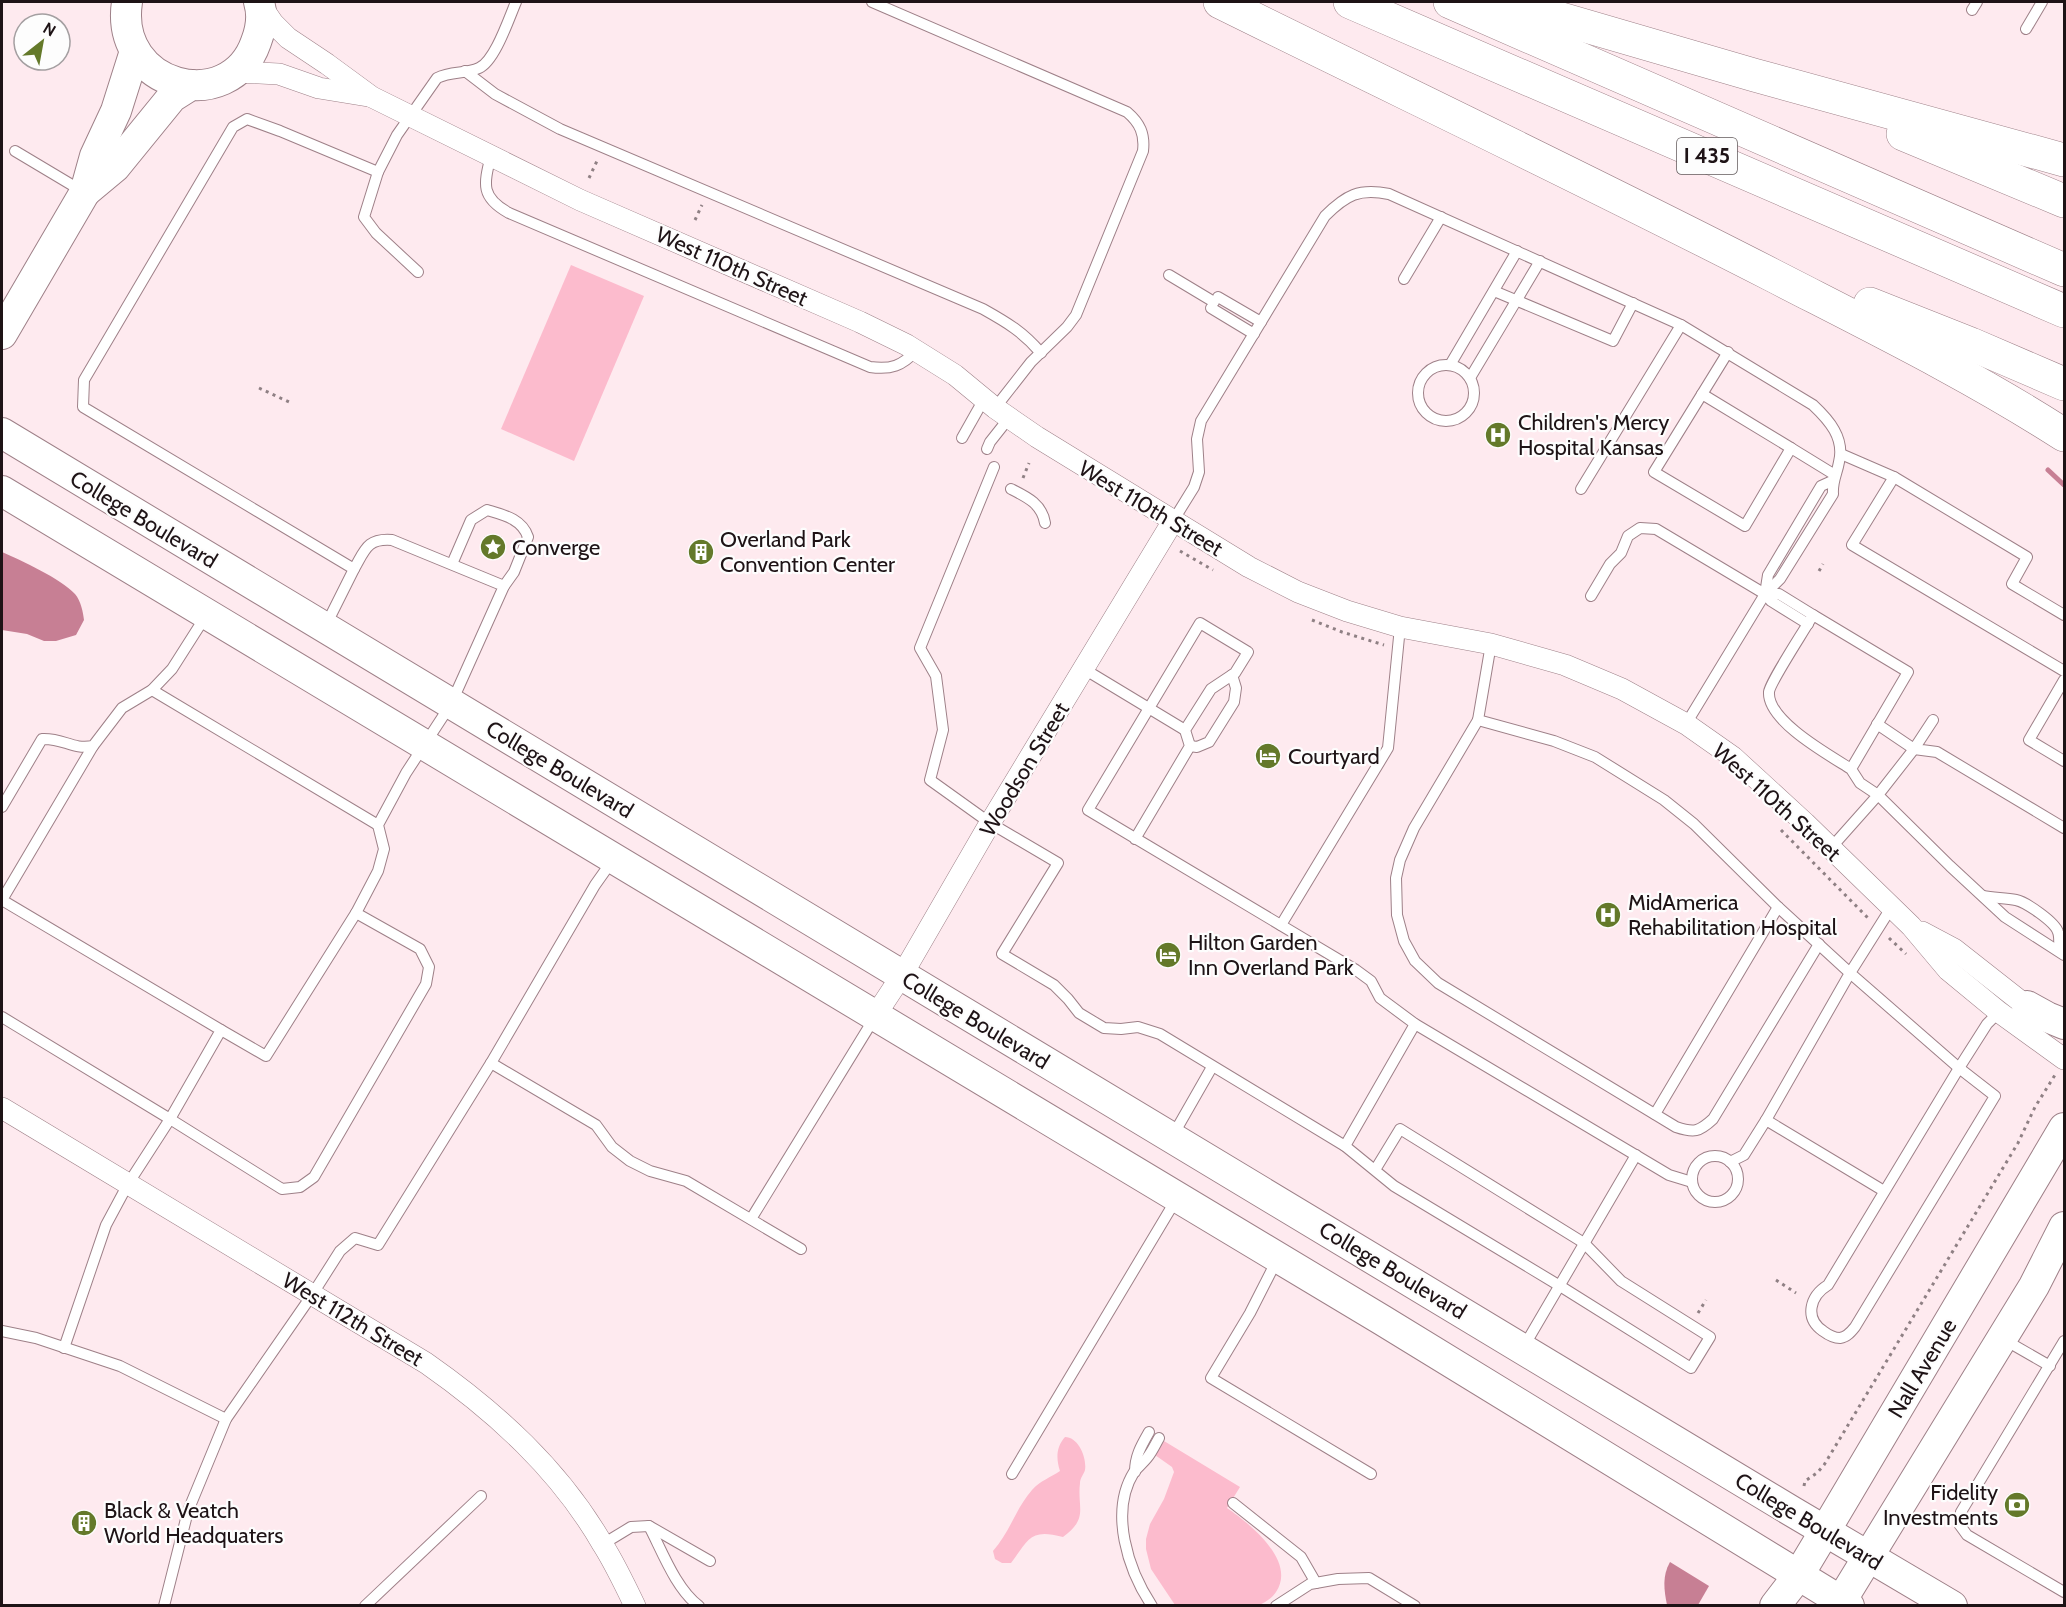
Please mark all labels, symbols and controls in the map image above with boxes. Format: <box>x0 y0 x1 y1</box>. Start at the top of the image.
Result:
north arrow <box>12 12 72 72</box>
text: N <box>40 19 59 41</box>
road number: I 435 <box>1677 138 1737 174</box>
street label: West 110th Street <box>652 221 812 312</box>
place label: Children's Mercy Hospital Kansas <box>1518 409 1669 461</box>
hospital icon: Children's Mercy Hospital Kansas <box>1483 420 1513 450</box>
street label: West 110th Street <box>1074 455 1228 562</box>
street label: College Boulevard <box>65 465 222 574</box>
place label: Overland Park Convention Center <box>720 526 895 578</box>
place icon: Converge <box>478 532 508 562</box>
place label: Converge <box>512 534 600 561</box>
building icon: Overland Park Convention Center <box>686 537 716 567</box>
street label: Woodson Street <box>974 697 1075 841</box>
street label: College Boulevard <box>481 715 638 824</box>
street label: West 110th Street <box>1707 738 1847 867</box>
hotel icon: Courtyard <box>1253 741 1283 771</box>
place label: Courtyard <box>1288 743 1380 770</box>
place label: MidAmerica Rehabilitation Hospital <box>1628 889 1838 941</box>
hospital icon: MidAmerica Rehabilitation Hospital <box>1593 900 1623 930</box>
place label: Hilton Garden Inn Overland Park <box>1188 929 1354 981</box>
hotel icon: Hilton Garden Inn Overland Park <box>1153 940 1183 970</box>
street label: College Boulevard <box>897 966 1054 1075</box>
street label: College Boulevard <box>1314 1216 1471 1325</box>
street label: West 112th Street <box>277 1267 429 1372</box>
street label: Nall Avenue <box>1882 1314 1963 1423</box>
street label: College Boulevard <box>1730 1467 1887 1576</box>
place label: Fidelity Investments <box>1883 1479 1998 1531</box>
bank icon: Fidelity Investments <box>2002 1490 2032 1520</box>
place label: Black & Veatch World Headquaters <box>104 1497 283 1549</box>
building icon: Black & Veatch World Headquaters <box>69 1508 99 1538</box>

